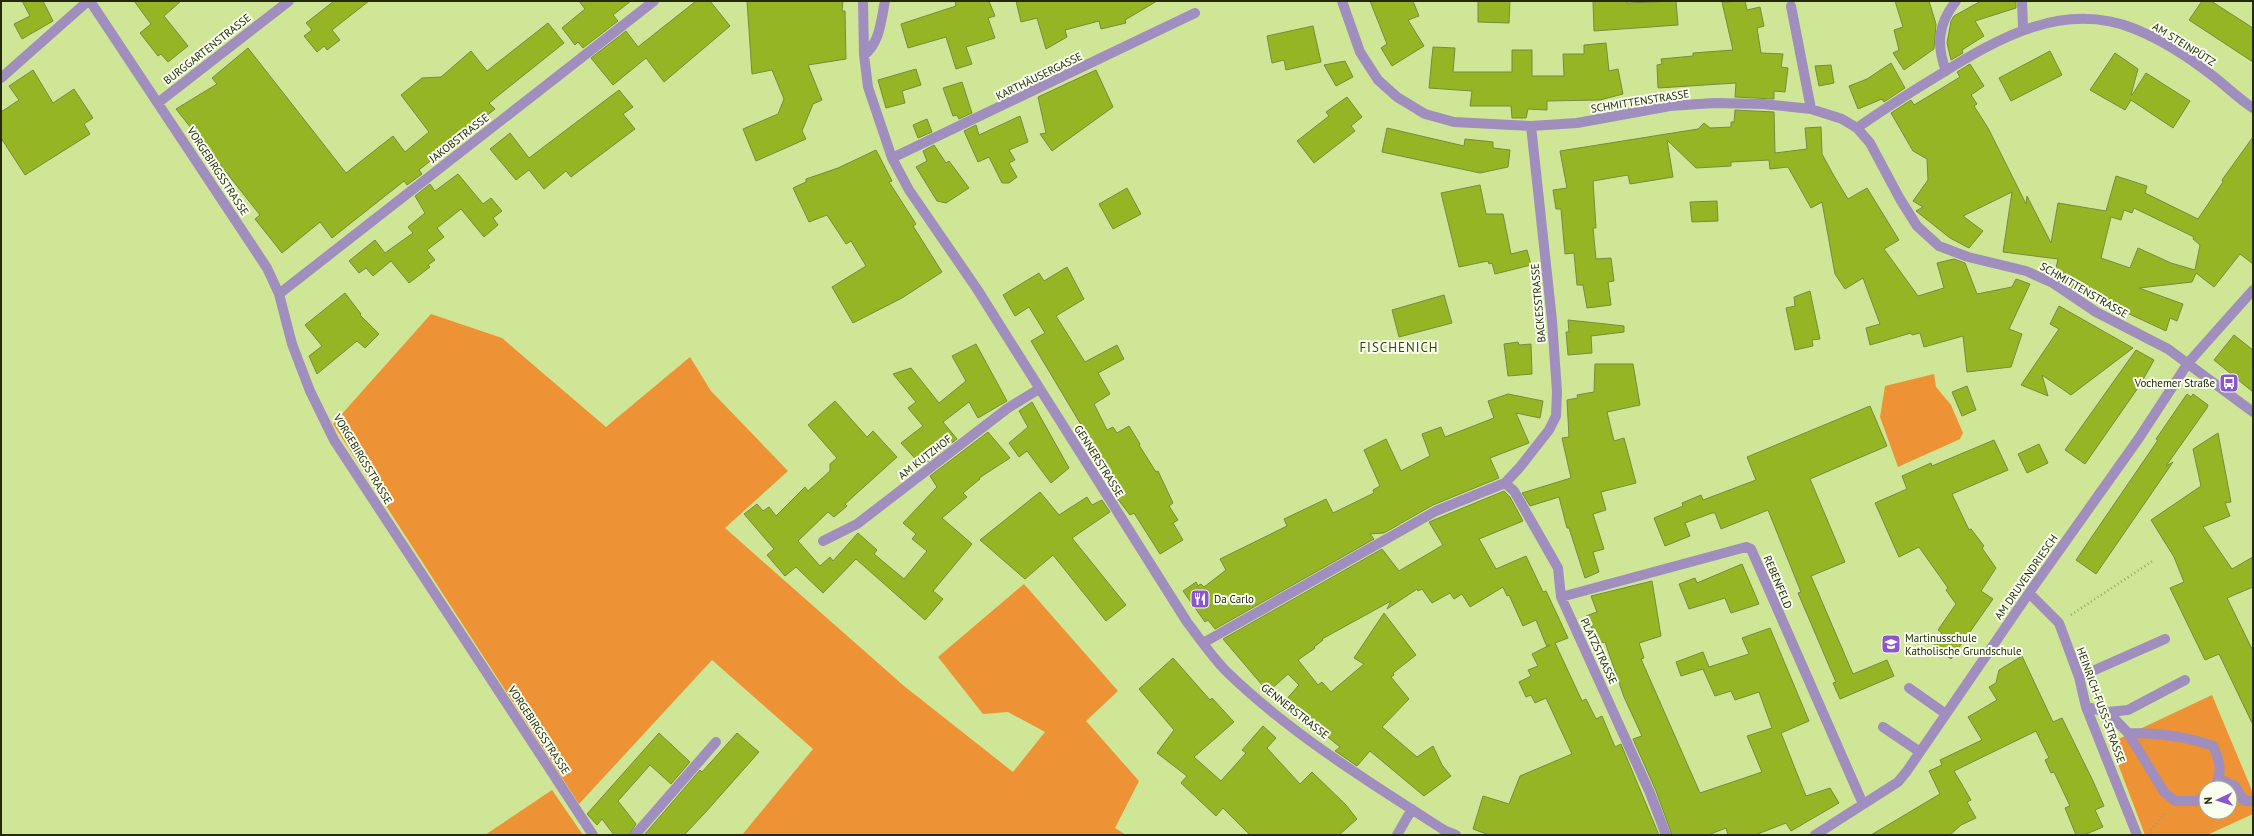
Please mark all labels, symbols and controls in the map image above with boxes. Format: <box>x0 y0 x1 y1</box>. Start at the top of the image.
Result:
street label: BURGGARTENSTRASSE <box>161 10 254 87</box>
street label: AM STEINPÜTZ <box>2150 19 2218 69</box>
street label: KARTHÄUSERGASSE <box>994 49 1085 103</box>
street label: SCHMITTENSTRASSE <box>1590 86 1690 116</box>
street label: JAKOBSTRASSE <box>426 110 492 166</box>
street label: VORGEBIRGSSTRASSE <box>184 123 252 218</box>
street label: SCHMITTENSTRASSE <box>2037 259 2131 321</box>
street label: BACKESSTRASSE <box>1528 263 1548 343</box>
district label: FISCHENICH <box>1359 339 1439 356</box>
bus stop icon: Vochemer Straße <box>2218 372 2240 394</box>
place label: Vochemer Straße <box>2134 376 2215 390</box>
street label: VORGEBIRGSSTRASSE <box>330 411 395 507</box>
street label: GENNERSTRASSE <box>1071 422 1127 500</box>
street label: AM KUTZHOF <box>895 431 955 482</box>
street label: AM DRUVENDRIESCH <box>1991 532 2061 622</box>
street label: REBENFELD <box>1760 553 1796 611</box>
restaurant icon: Da Carlo <box>1189 588 1211 610</box>
place label: Da Carlo <box>1214 592 1254 606</box>
street label: PLATZSTRASSE <box>1578 616 1621 687</box>
place label: Martinusschule Katholische Grundschule <box>1905 631 2022 658</box>
school or university icon: Martinusschule Katholische Grundschule <box>1880 633 1902 655</box>
street label: HEINRICH-FUSS-STRASSE <box>2074 645 2128 765</box>
street label: GENNERSTRASSE <box>1258 680 1332 742</box>
street label: VORGEBIRGSSTRASSE <box>505 682 573 777</box>
north arrow <box>2198 780 2238 820</box>
text: N <box>2201 797 2215 805</box>

